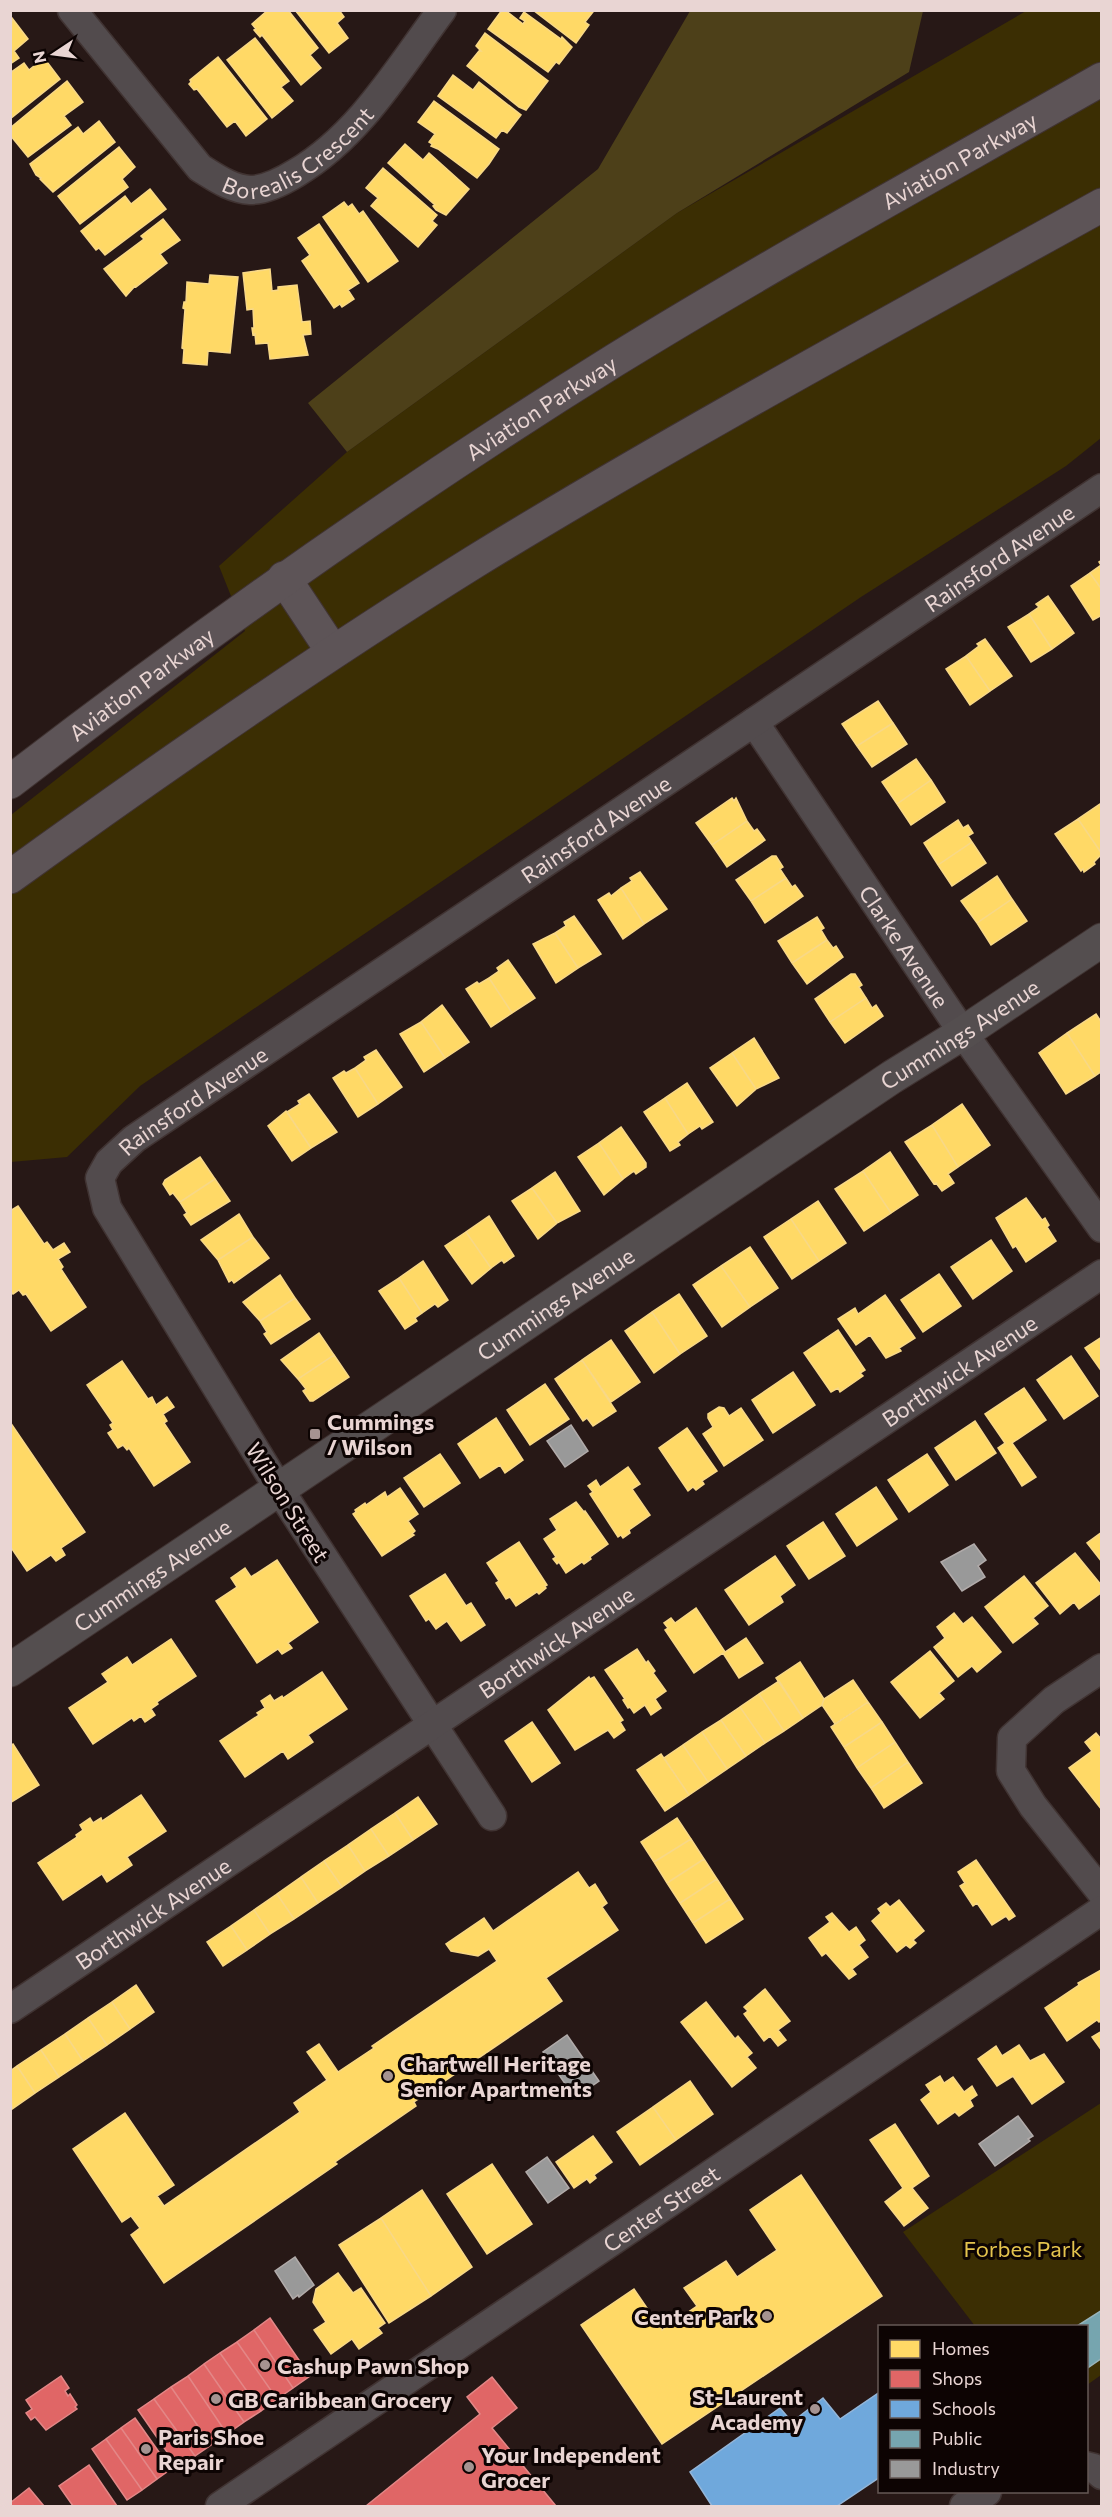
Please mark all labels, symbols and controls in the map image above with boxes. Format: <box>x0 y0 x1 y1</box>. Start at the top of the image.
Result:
north arrow <box>24 24 84 84</box>
text: N <box>28 50 50 65</box>
street label: Borealis Crescent <box>219 101 378 204</box>
street label: Aviation Parkway <box>877 105 1041 214</box>
street label: Aviation Parkway <box>460 349 621 466</box>
street label: Rainsford Avenue <box>919 498 1079 617</box>
street label: Aviation Parkway <box>63 621 219 746</box>
street label: Rainsford Avenue <box>516 769 675 889</box>
street label: Clarke Avenue <box>854 880 955 1012</box>
street label: Cummings Avenue <box>875 973 1044 1095</box>
street label: Rainsford Avenue <box>112 1040 272 1161</box>
street label: Cummings Avenue <box>472 1241 639 1366</box>
street label: Borthwick Avenue <box>876 1308 1042 1432</box>
place label: Cummings / Wilson <box>327 1408 434 1460</box>
marker: Cummings / Wilson <box>308 1427 322 1441</box>
street label: Wilson Street <box>241 1437 335 1567</box>
street label: Cummings Avenue <box>68 1512 236 1637</box>
street label: Borthwick Avenue <box>473 1580 639 1703</box>
street label: Borthwick Avenue <box>70 1851 235 1975</box>
place label: Chartwell Heritage Senior Apartments <box>400 2050 592 2102</box>
marker: Chartwell Heritage Senior Apartments <box>381 2069 395 2083</box>
street label: Center Street <box>597 2159 724 2257</box>
park label: Forbes Park <box>964 2235 1083 2262</box>
place label: Center Park <box>634 2303 755 2330</box>
marker: Center Park <box>760 2309 774 2323</box>
legend <box>878 2325 1088 2493</box>
text: Homes <box>932 2337 990 2359</box>
place label: Cashup Pawn Shop <box>277 2352 469 2379</box>
marker: Cashup Pawn Shop <box>258 2358 272 2372</box>
text: Shops <box>932 2367 982 2389</box>
place label: St-Laurent Academy <box>692 2383 803 2435</box>
place label: GB Caribbean Grocery <box>228 2386 452 2413</box>
marker: GB Caribbean Grocery <box>209 2392 223 2406</box>
text: Schools <box>932 2397 996 2419</box>
marker: St-Laurent Academy <box>808 2402 822 2416</box>
place label: Paris Shoe Repair <box>158 2423 264 2475</box>
text: Public <box>932 2427 982 2449</box>
place label: Your Independent Grocer <box>481 2441 661 2493</box>
marker: Paris Shoe Repair <box>139 2442 153 2456</box>
text: Industry <box>932 2457 1000 2479</box>
marker: Your Independent Grocer <box>462 2460 476 2474</box>

